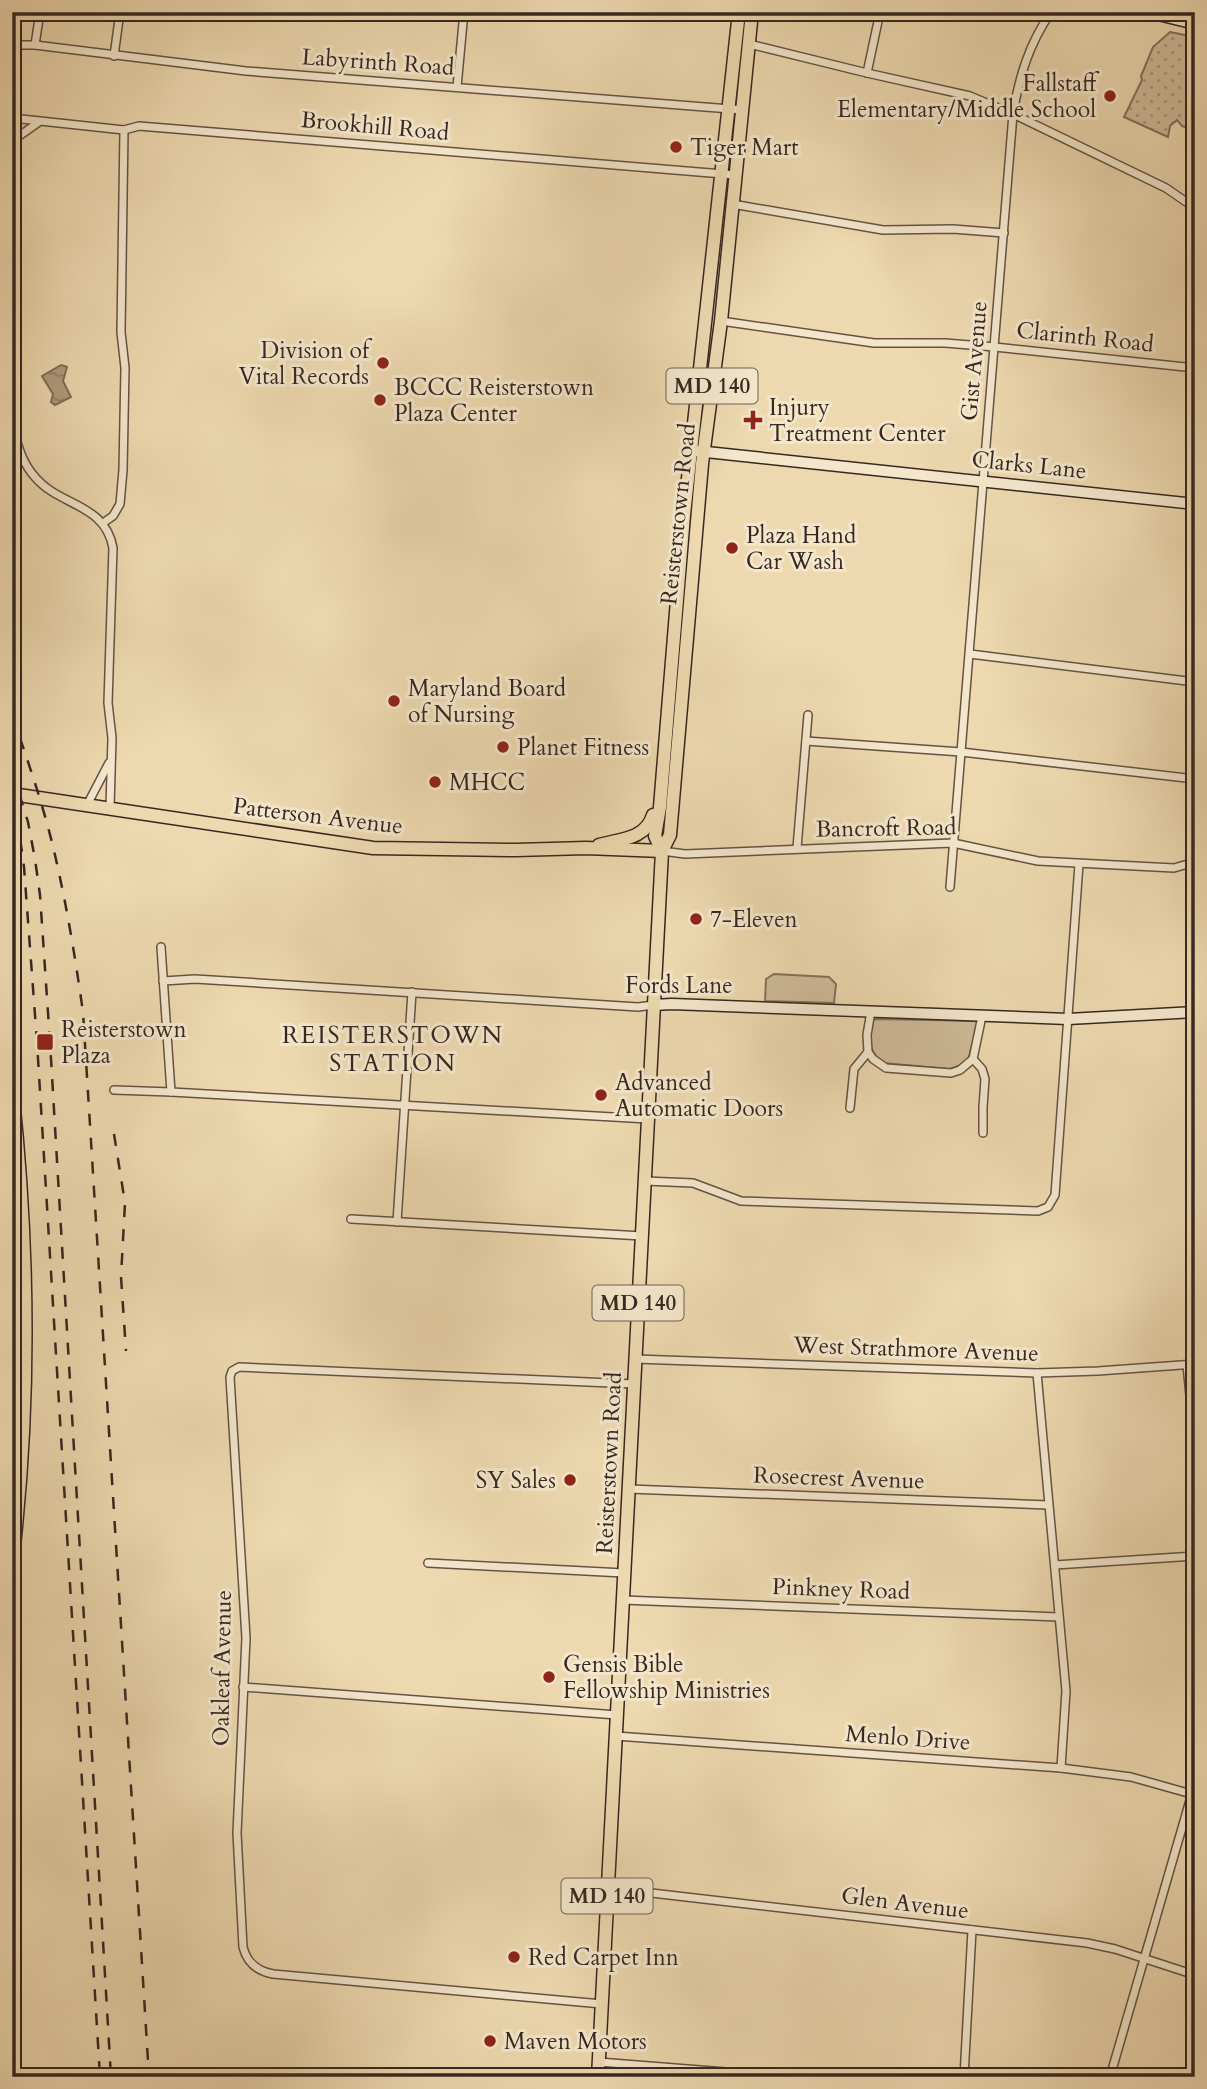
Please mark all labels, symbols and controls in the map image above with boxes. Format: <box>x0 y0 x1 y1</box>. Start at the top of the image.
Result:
street label: Labyrinth Road <box>301 41 456 83</box>
place label: Fallstaff Elementary/Middle School <box>837 68 1100 125</box>
marker: Fallstaff Elementary/Middle School <box>1102 88 1118 104</box>
street label: Brookhill Road <box>300 104 451 148</box>
place label: Tiger Mart <box>690 132 799 163</box>
marker: Tiger Mart <box>668 139 684 155</box>
street label: Gist Avenue <box>953 300 995 422</box>
street label: Clarinth Road <box>1015 314 1156 360</box>
place label: Division of Vital Records <box>239 335 373 392</box>
marker: Division of Vital Records <box>375 355 391 371</box>
road number: MD 140 <box>666 368 758 404</box>
place label: BCCC Reisterstown Plaza Center <box>394 372 594 429</box>
marker: BCCC Reisterstown Plaza Center <box>372 392 388 408</box>
place label: Injury Treatment Center <box>769 392 946 449</box>
marker: Injury Treatment Center <box>743 410 763 430</box>
street label: Reisterstown Road <box>653 421 703 606</box>
street label: Clarks Lane <box>970 444 1088 486</box>
place label: Plaza Hand Car Wash <box>746 520 857 577</box>
marker: Plaza Hand Car Wash <box>724 540 740 556</box>
place label: Maryland Board of Nursing <box>408 673 567 730</box>
marker: Maryland Board of Nursing <box>386 693 402 709</box>
place label: Planet Fitness <box>517 732 649 763</box>
marker: Planet Fitness <box>495 739 511 755</box>
place label: MHCC <box>449 767 525 798</box>
marker: MHCC <box>427 774 443 790</box>
street label: Patterson Avenue <box>231 790 405 842</box>
street label: Bancroft Road <box>815 811 957 845</box>
place label: 7-Eleven <box>710 904 798 935</box>
marker: 7-Eleven <box>688 911 704 927</box>
street label: Fords Lane <box>625 970 733 1001</box>
place label: Reisterstown Plaza <box>61 1014 187 1071</box>
district label: REISTERSTOWN STATION <box>282 1019 504 1080</box>
marker: Reisterstown Plaza <box>35 1032 55 1052</box>
place label: Advanced Automatic Doors <box>615 1067 783 1124</box>
marker: Advanced Automatic Doors <box>593 1087 609 1103</box>
road number: MD 140 <box>592 1286 684 1320</box>
street label: West Strathmore Avenue <box>792 1329 1039 1369</box>
street label: Reisterstown Road <box>589 1370 629 1555</box>
street label: Rosecrest Avenue <box>753 1460 925 1496</box>
place label: SY Sales <box>476 1465 556 1496</box>
marker: SY Sales <box>562 1472 578 1488</box>
street label: Pinkney Road <box>772 1571 911 1607</box>
street label: Oakleaf Avenue <box>205 1590 239 1746</box>
place label: Gensis Bible Fellowship Ministries <box>563 1649 770 1706</box>
marker: Gensis Bible Fellowship Ministries <box>541 1669 557 1685</box>
street label: Menlo Drive <box>844 1718 972 1758</box>
road number: MD 140 <box>562 1878 652 1913</box>
street label: Glen Avenue <box>839 1880 971 1926</box>
place label: Red Carpet Inn <box>528 1942 679 1973</box>
marker: Red Carpet Inn <box>506 1949 522 1965</box>
place label: Maven Motors <box>504 2026 647 2057</box>
marker: Maven Motors <box>482 2033 498 2049</box>

